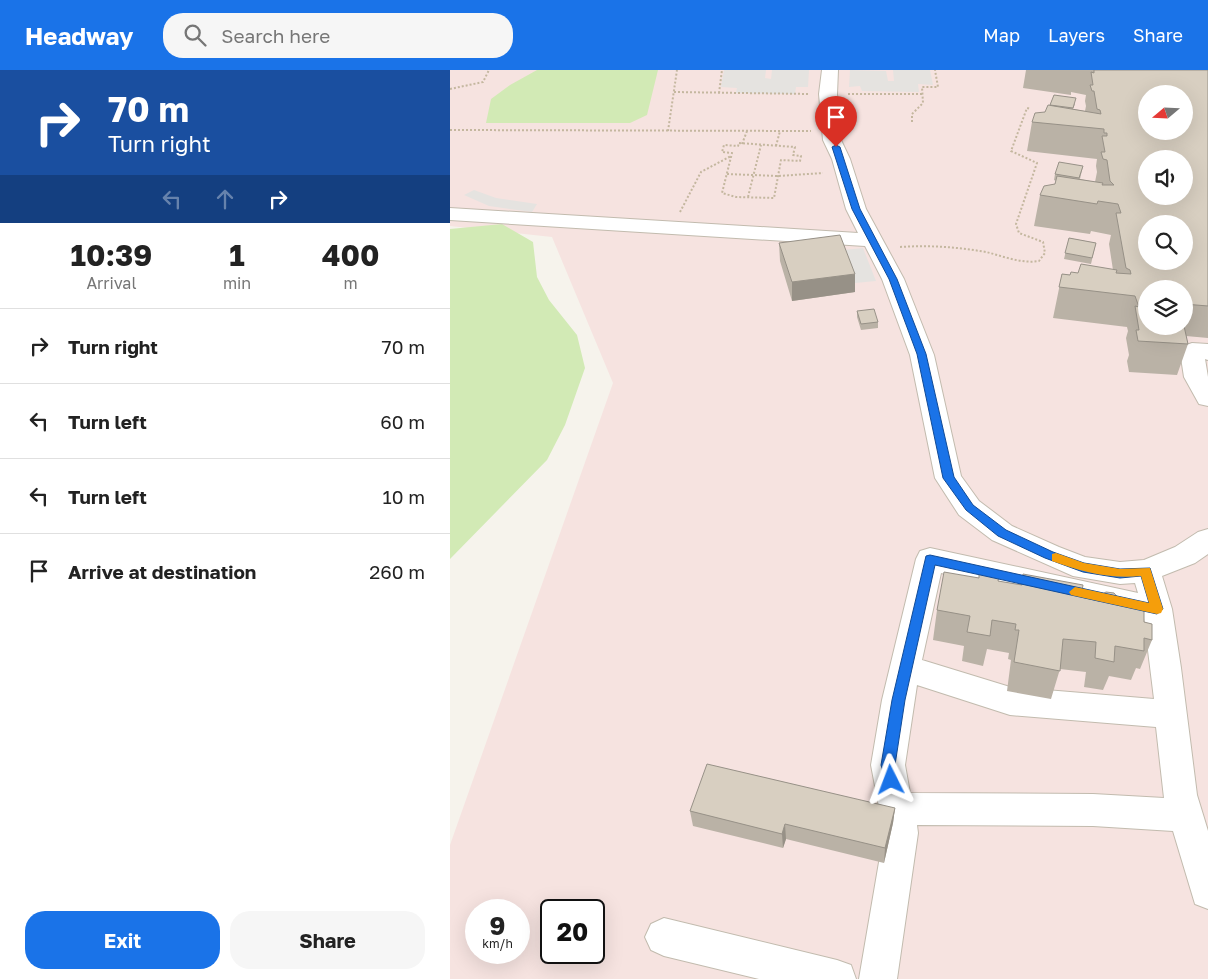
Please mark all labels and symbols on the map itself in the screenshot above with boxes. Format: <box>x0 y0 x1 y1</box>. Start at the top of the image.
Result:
north arrow <box>1138 85 1192 140</box>
pin <box>815 96 857 147</box>
position arrow <box>864 753 916 805</box>
speed limit sign: 20 <box>540 899 605 964</box>

